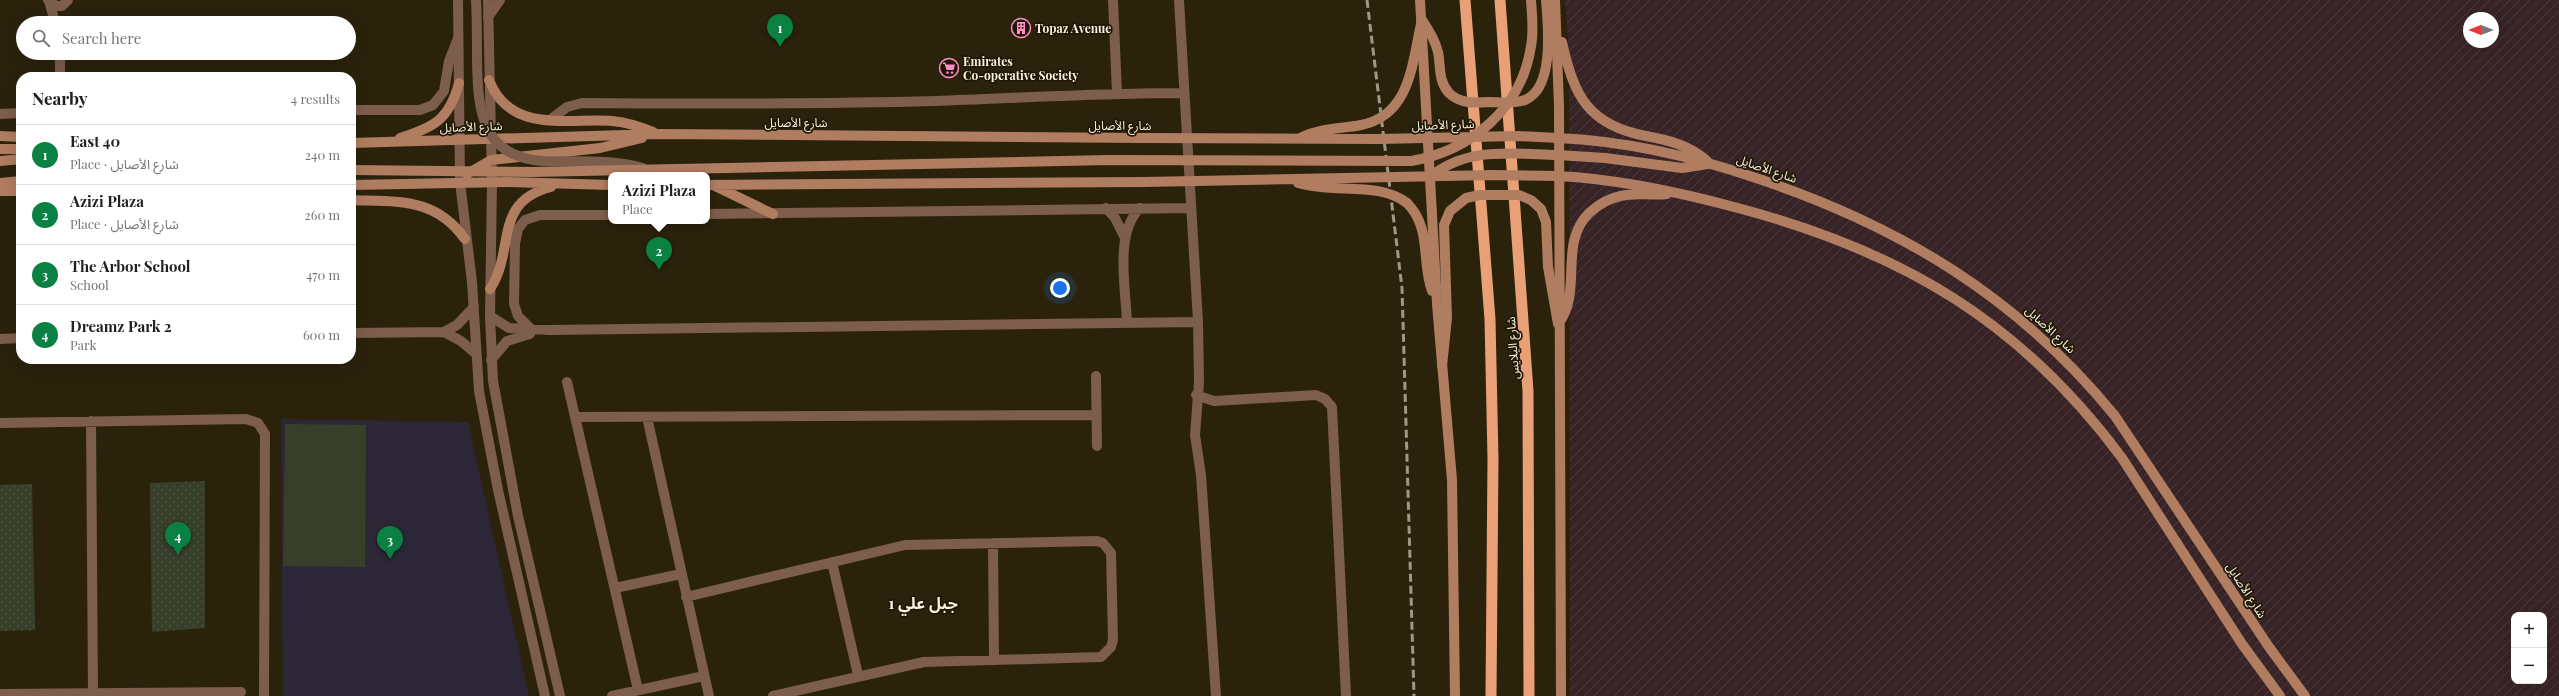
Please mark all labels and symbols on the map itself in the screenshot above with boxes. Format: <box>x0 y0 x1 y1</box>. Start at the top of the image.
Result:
north arrow <box>2463 12 2499 48</box>
pin: 1 <box>767 14 793 47</box>
building icon: Topaz Avenue <box>1010 17 1032 39</box>
place label: Topaz Avenue <box>1035 20 1111 36</box>
place label: Emirates Co-operative Society <box>963 53 1079 83</box>
supermarket icon: Emirates Co-operative Society <box>938 57 960 79</box>
street label: شارع الأصايل <box>765 114 827 132</box>
street label: شارع الأصايل <box>1411 115 1475 135</box>
street label: شارع الأصايل <box>439 117 503 137</box>
street label: شارع الأصايل <box>1089 117 1151 135</box>
street label: شارع الأصايل <box>1734 150 1799 188</box>
pin: 2 <box>646 237 672 270</box>
your location <box>1050 278 1070 298</box>
street label: شارع الأصايل <box>2021 302 2079 358</box>
street label: شارع اليلايس <box>1502 316 1524 380</box>
pin: 4 <box>165 522 191 555</box>
pin: 3 <box>377 526 403 559</box>
street label: شارع الأصايل <box>2221 559 2271 622</box>
district label: جبل علي 1 <box>888 592 958 616</box>

